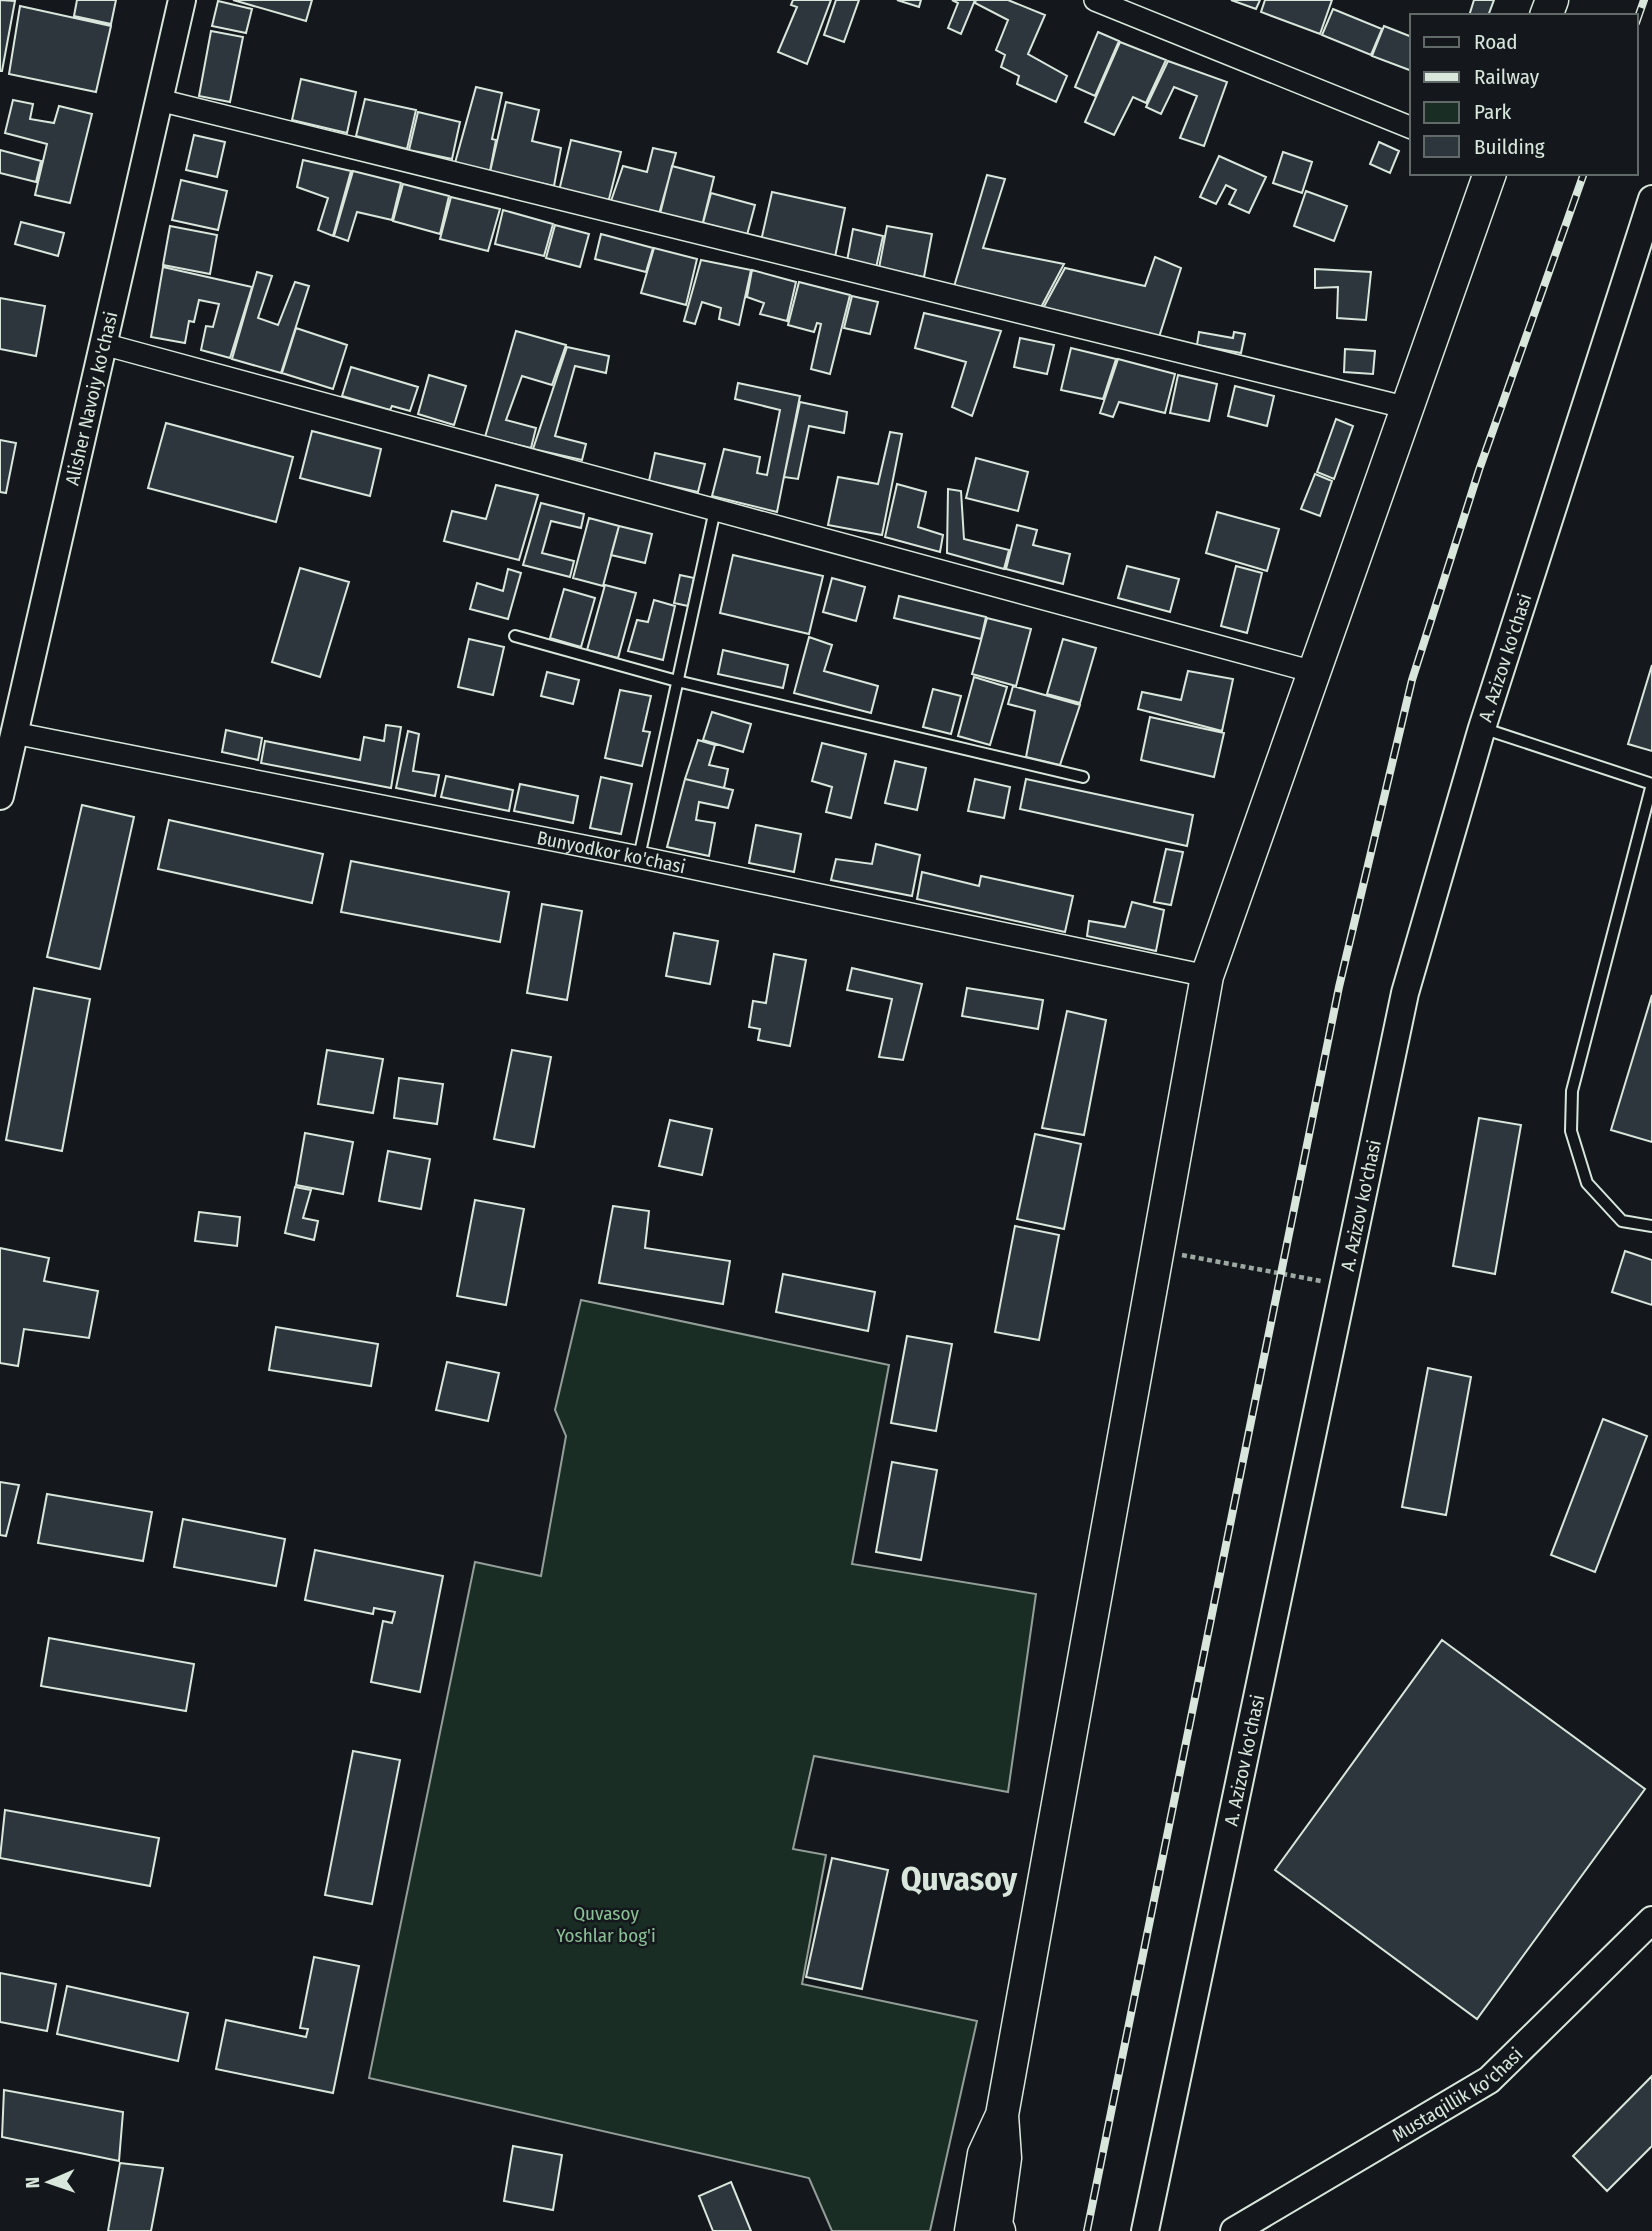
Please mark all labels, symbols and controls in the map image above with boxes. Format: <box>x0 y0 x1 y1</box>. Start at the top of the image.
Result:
legend <box>1410 14 1638 175</box>
text: Road <box>1474 29 1518 55</box>
text: Railway <box>1474 64 1540 90</box>
text: Park <box>1474 99 1512 125</box>
text: Building <box>1474 134 1545 160</box>
street label: Alisher Navoiy ko'chasi <box>60 309 122 488</box>
street label: A. Azizov ko'chasi <box>1474 591 1537 725</box>
street label: Bunyodkor ko'chasi <box>535 826 688 878</box>
street label: A. Azizov ko'chasi <box>1336 1138 1386 1273</box>
street label: A. Azizov ko'chasi <box>1219 1693 1269 1828</box>
district label: Quvasoy <box>901 1859 1018 1899</box>
park label: Quvasoy Yoshlar bog'i <box>556 1902 656 1947</box>
street label: Mustaqillik ko'chasi <box>1388 2043 1527 2147</box>
north arrow <box>14 2147 84 2217</box>
text: N <box>21 2176 44 2189</box>

